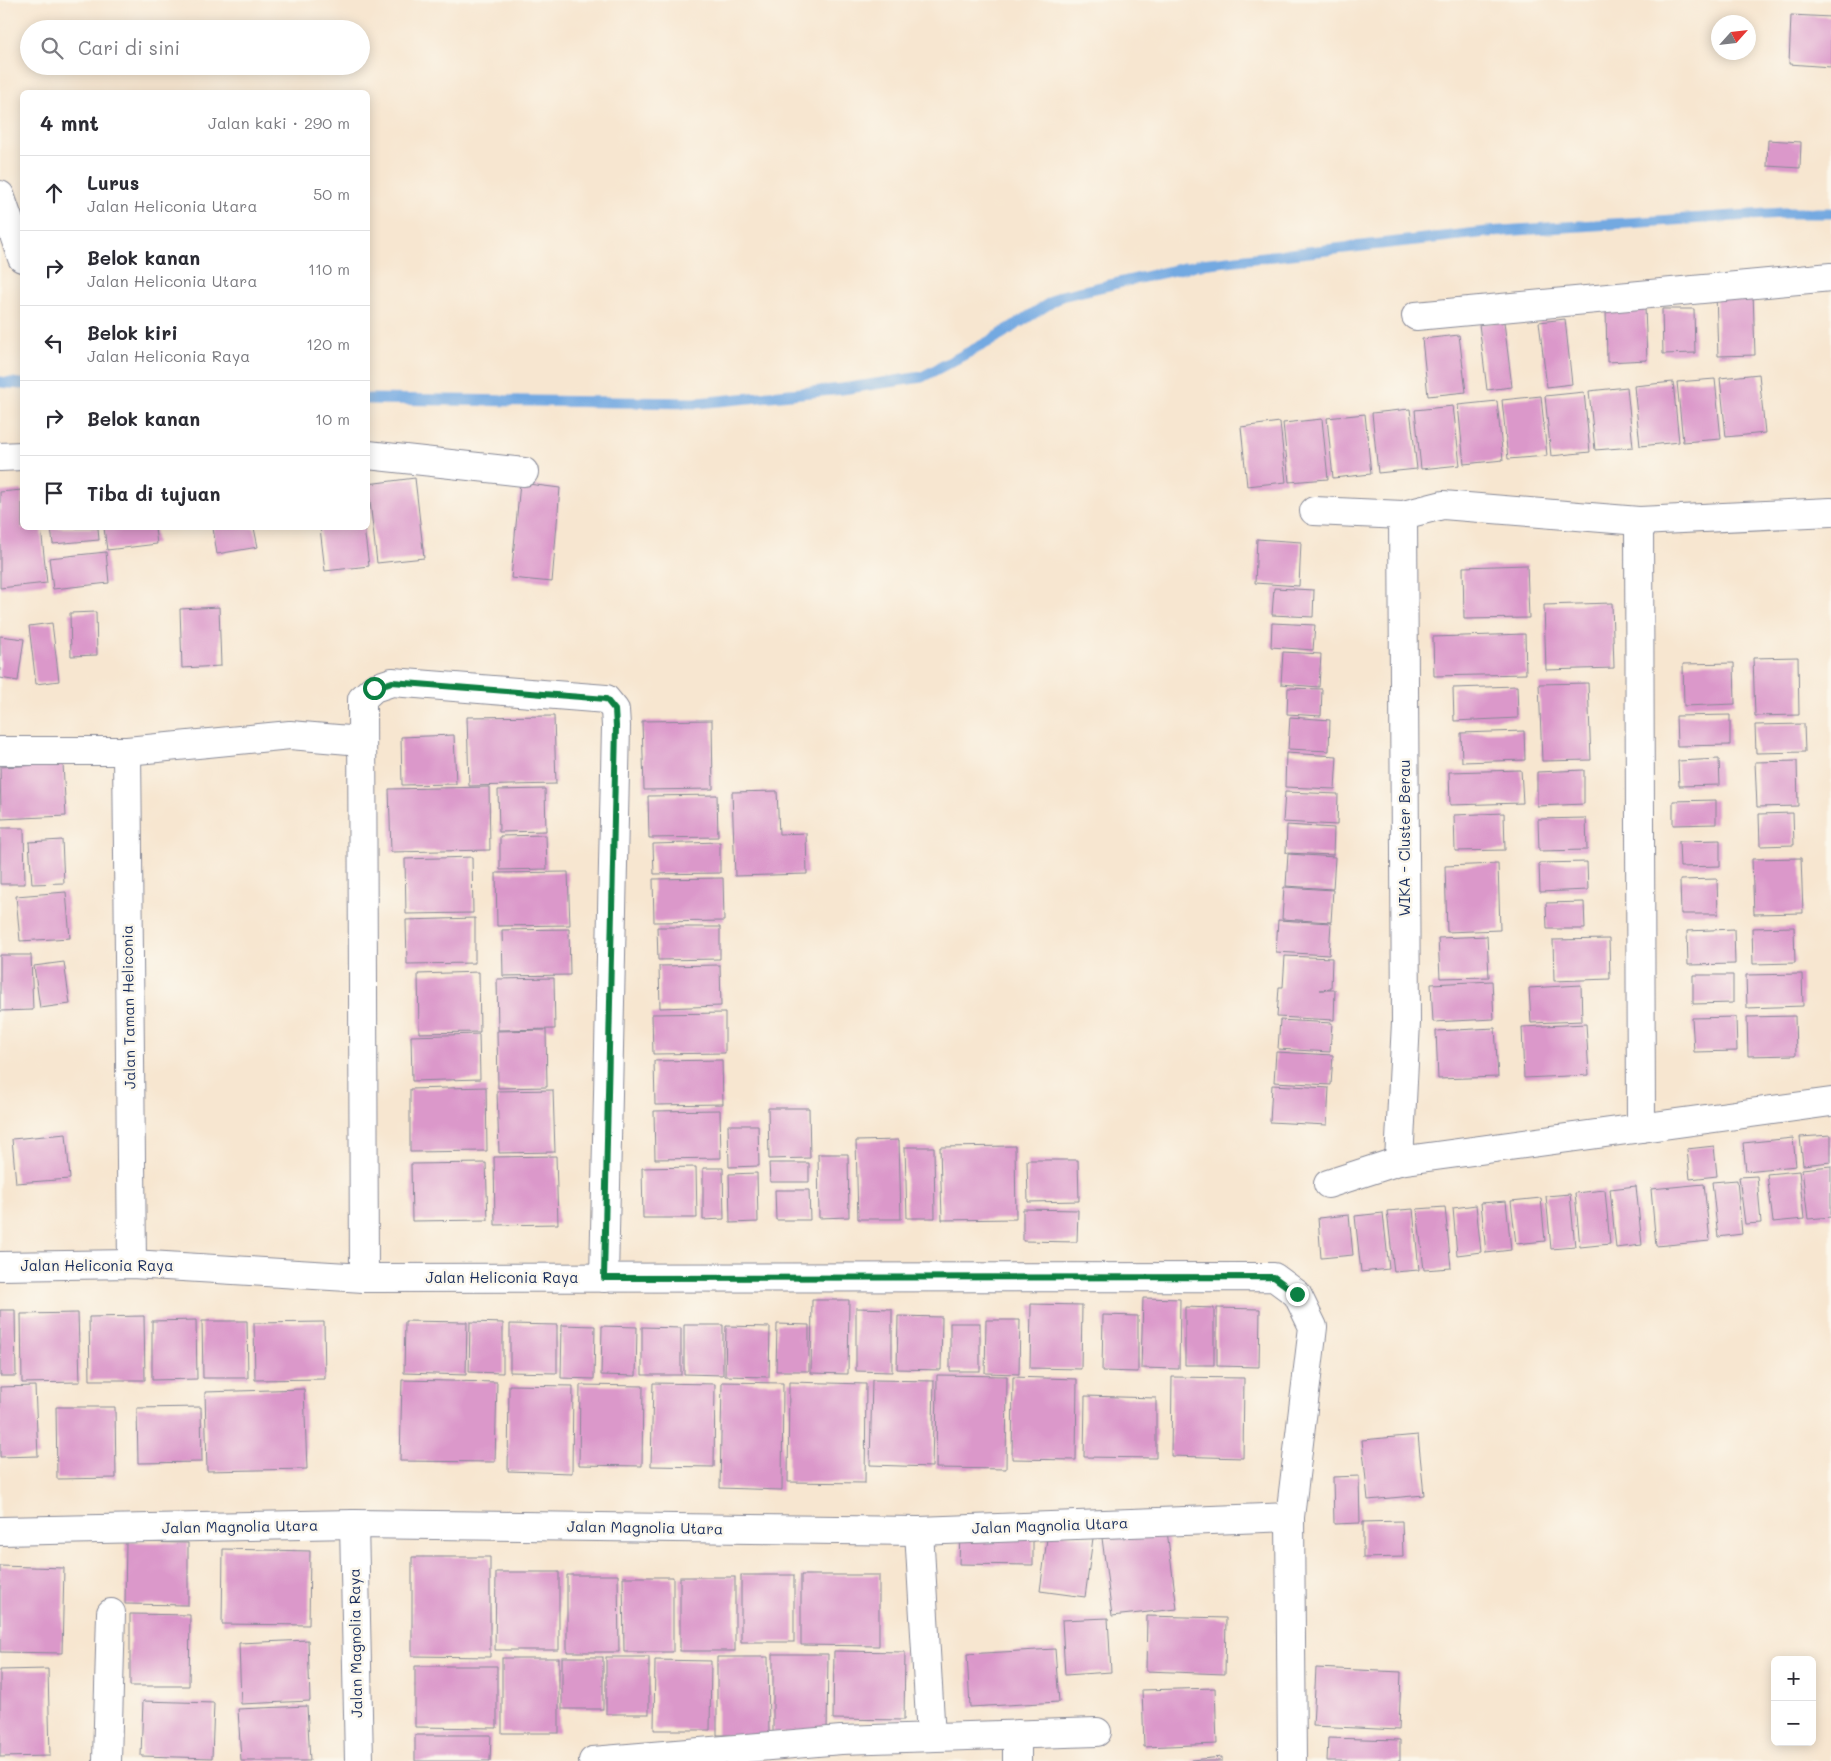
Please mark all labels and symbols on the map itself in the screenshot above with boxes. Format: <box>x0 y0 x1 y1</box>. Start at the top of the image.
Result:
north arrow <box>1711 15 1756 60</box>
route start <box>363 677 386 700</box>
street label: WIKA - Cluster Berau <box>1394 759 1414 917</box>
street label: Jalan Taman Heliconia <box>117 925 139 1089</box>
street label: Jalan Heliconia Raya <box>20 1255 174 1275</box>
street label: Jalan Heliconia Raya <box>425 1267 579 1287</box>
route end <box>1286 1283 1309 1306</box>
street label: Jalan Magnolia Utara <box>971 1512 1128 1538</box>
street label: Jalan Magnolia Utara <box>162 1515 318 1537</box>
street label: Jalan Magnolia Utara <box>567 1516 723 1538</box>
street label: Jalan Magnolia Raya <box>344 1568 366 1718</box>

